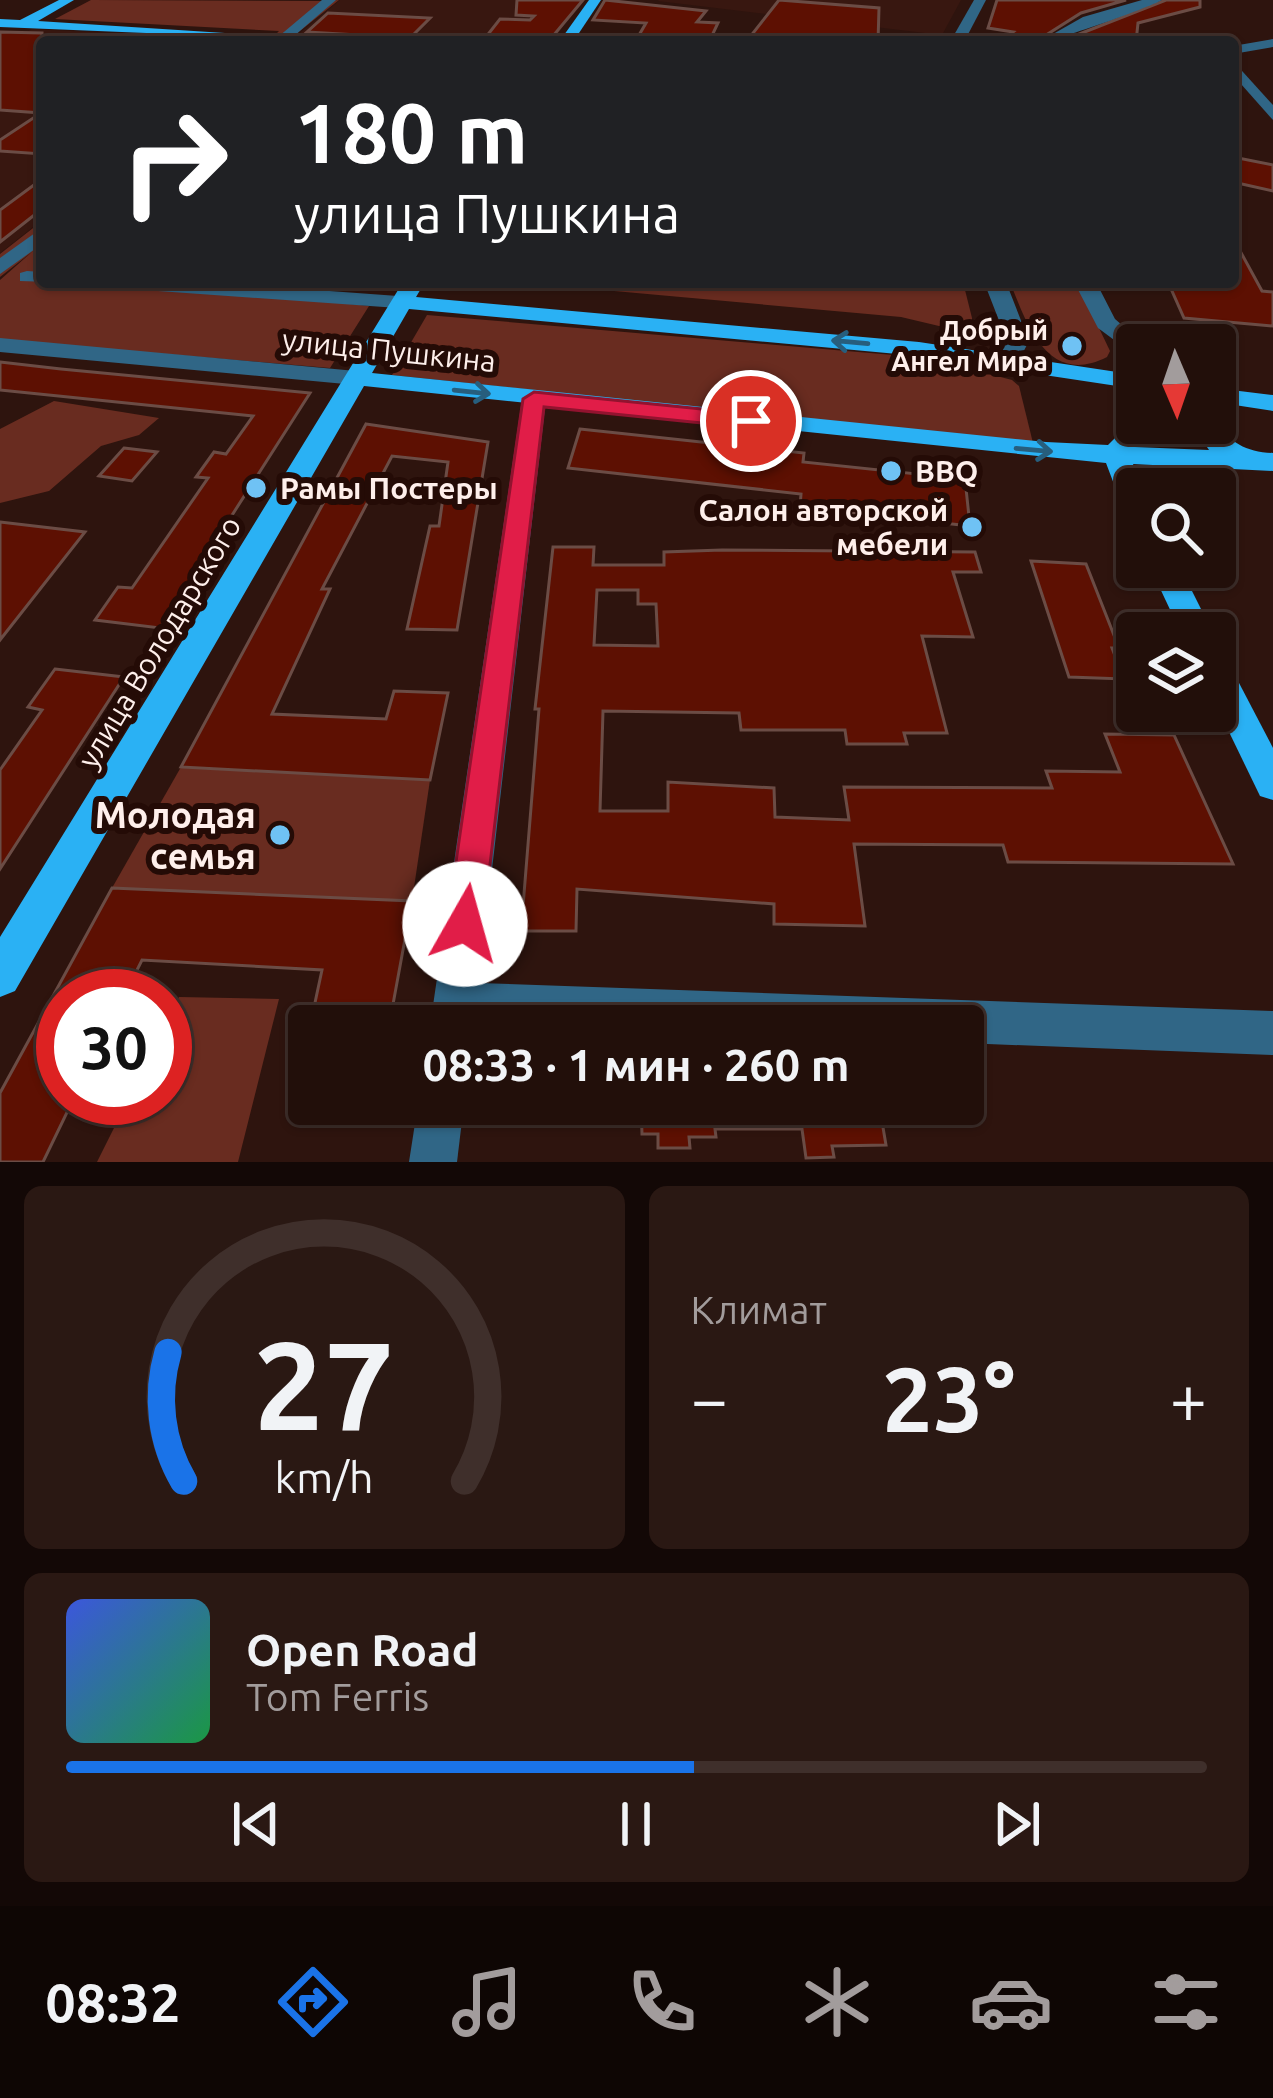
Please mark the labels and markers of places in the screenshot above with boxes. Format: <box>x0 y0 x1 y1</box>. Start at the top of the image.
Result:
place label: Добрый Ангел Мира <box>891 315 1048 376</box>
marker: Добрый Ангел Мира <box>1059 333 1085 359</box>
pin <box>700 370 802 472</box>
place label: BBQ <box>915 454 978 488</box>
marker: BBQ <box>878 458 904 484</box>
place label: Рамы Постеры <box>280 471 498 505</box>
marker: Рамы Постеры <box>243 475 269 501</box>
place label: Салон авторской мебели <box>699 493 948 561</box>
marker: Салон авторской мебели <box>959 514 985 540</box>
place label: Молодая семья <box>95 794 256 876</box>
marker: Молодая семья <box>267 822 293 848</box>

